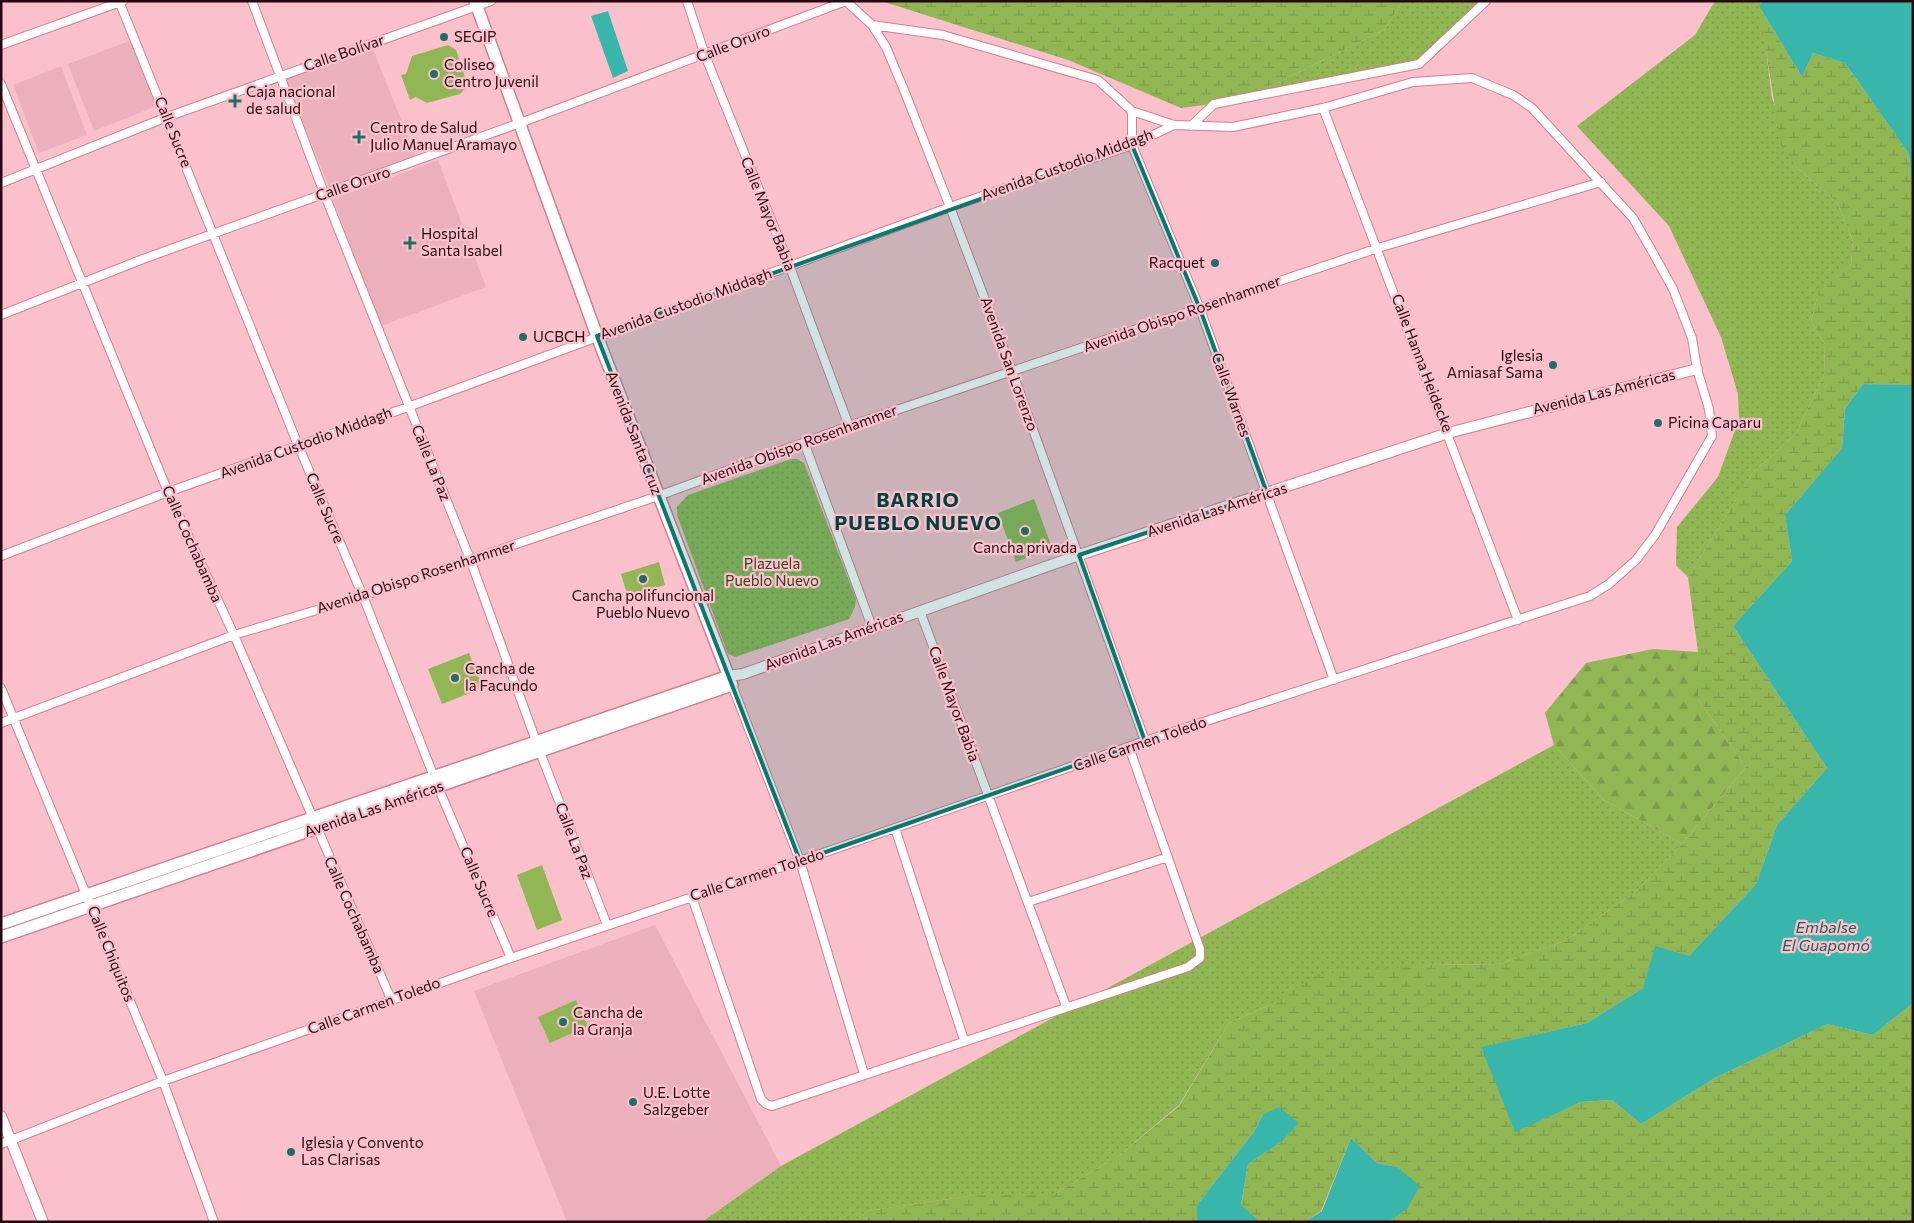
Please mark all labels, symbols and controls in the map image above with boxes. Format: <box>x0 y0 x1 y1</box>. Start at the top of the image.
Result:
street label: Calle Oruro <box>693 21 772 65</box>
place label: SEGIP <box>454 27 496 45</box>
street label: Calle Bolívar <box>301 30 386 74</box>
marker: SEGIP <box>438 31 450 43</box>
place label: Coliseo Centro Juvenil <box>444 55 539 90</box>
marker: Coliseo Centro Juvenil <box>428 68 440 80</box>
place label: Caja nacional de salud <box>246 82 336 117</box>
street label: Calle Sucre <box>152 94 196 170</box>
marker: Caja nacional de salud <box>228 94 242 108</box>
place label: Centro de Salud Julio Manuel Aramayo <box>370 118 517 153</box>
street label: Avenida Custodio Middagh <box>978 125 1155 204</box>
marker: Centro de Salud Julio Manuel Aramayo <box>352 130 366 144</box>
street label: Calle Mayor Babia <box>738 154 800 273</box>
street label: Calle Oruro <box>313 162 392 204</box>
place label: Hospital Santa Isabel <box>421 224 503 259</box>
marker: Hospital Santa Isabel <box>403 236 417 250</box>
place label: Racquet <box>1149 253 1205 271</box>
marker: Racquet <box>1209 257 1221 269</box>
street label: Avenida Custodio Middagh <box>597 264 774 343</box>
street label: Avenida Obispo Rosenhammer <box>1081 271 1283 355</box>
street label: Calle Hanna Heidecke <box>1388 291 1458 434</box>
street label: Avenida San Lorenzo <box>977 294 1043 433</box>
place label: UCBCH <box>533 327 585 345</box>
marker: UCBCH <box>517 331 529 343</box>
place label: Iglesia Amiasaf Sama <box>1447 346 1543 381</box>
street label: Calle Warnes <box>1208 350 1256 439</box>
marker: Iglesia Amiasaf Sama <box>1547 359 1559 371</box>
street label: Avenida Las Américas <box>1531 365 1677 417</box>
street label: Avenida Santa Cruz <box>603 368 667 497</box>
street label: Avenida Obispo Rosenhammer <box>698 400 899 488</box>
street label: Avenida Custodio Middagh <box>217 403 394 482</box>
place label: Picina Caparu <box>1668 413 1761 431</box>
marker: Picina Caparu <box>1652 417 1664 429</box>
street label: Calle La Paz <box>408 422 455 503</box>
street label: Calle Sucre <box>303 470 349 546</box>
street label: Avenida Las Américas <box>1144 478 1289 540</box>
street label: Calle Cochabamba <box>159 482 227 605</box>
district label: BARRIO PUEBLO NUEVO <box>834 487 1002 534</box>
marker: Cancha privada <box>1019 525 1031 537</box>
street label: Avenida Obispo Rosenhammer <box>314 535 517 617</box>
place label: Cancha privada <box>973 538 1077 556</box>
park label: Plazuela Pueblo Nuevo <box>725 554 819 589</box>
marker: Cancha polifuncional Pueblo Nuevo <box>637 573 649 585</box>
place label: Cancha polifuncional Pueblo Nuevo <box>572 586 714 621</box>
street label: Avenida Las Américas <box>762 607 906 674</box>
street label: Calle Mayor Babia <box>926 643 984 764</box>
place label: Cancha de la Facundo <box>465 659 538 694</box>
marker: Cancha de la Facundo <box>449 672 461 684</box>
street label: Calle Carmen Toledo <box>1071 712 1209 774</box>
street label: Avenida Las Américas <box>302 776 446 840</box>
street label: Calle La Paz <box>552 800 598 881</box>
street label: Calle Sucre <box>457 844 503 920</box>
street label: Calle Carmen Toledo <box>687 844 826 904</box>
street label: Calle Cochabamba <box>321 853 389 976</box>
street label: Calle Chiquitos <box>84 903 139 1004</box>
water label: Embalse El Guapomó <box>1782 917 1871 954</box>
street label: Calle Carmen Toledo <box>305 973 442 1037</box>
place label: Cancha de la Granja <box>573 1003 643 1038</box>
marker: Cancha de la Granja <box>557 1016 569 1028</box>
place label: U.E. Lotte Salzgeber <box>643 1083 710 1118</box>
marker: U.E. Lotte Salzgeber <box>627 1096 639 1108</box>
place label: Iglesia y Convento Las Clarisas <box>301 1133 424 1168</box>
marker: Iglesia y Convento Las Clarisas <box>285 1146 297 1158</box>

